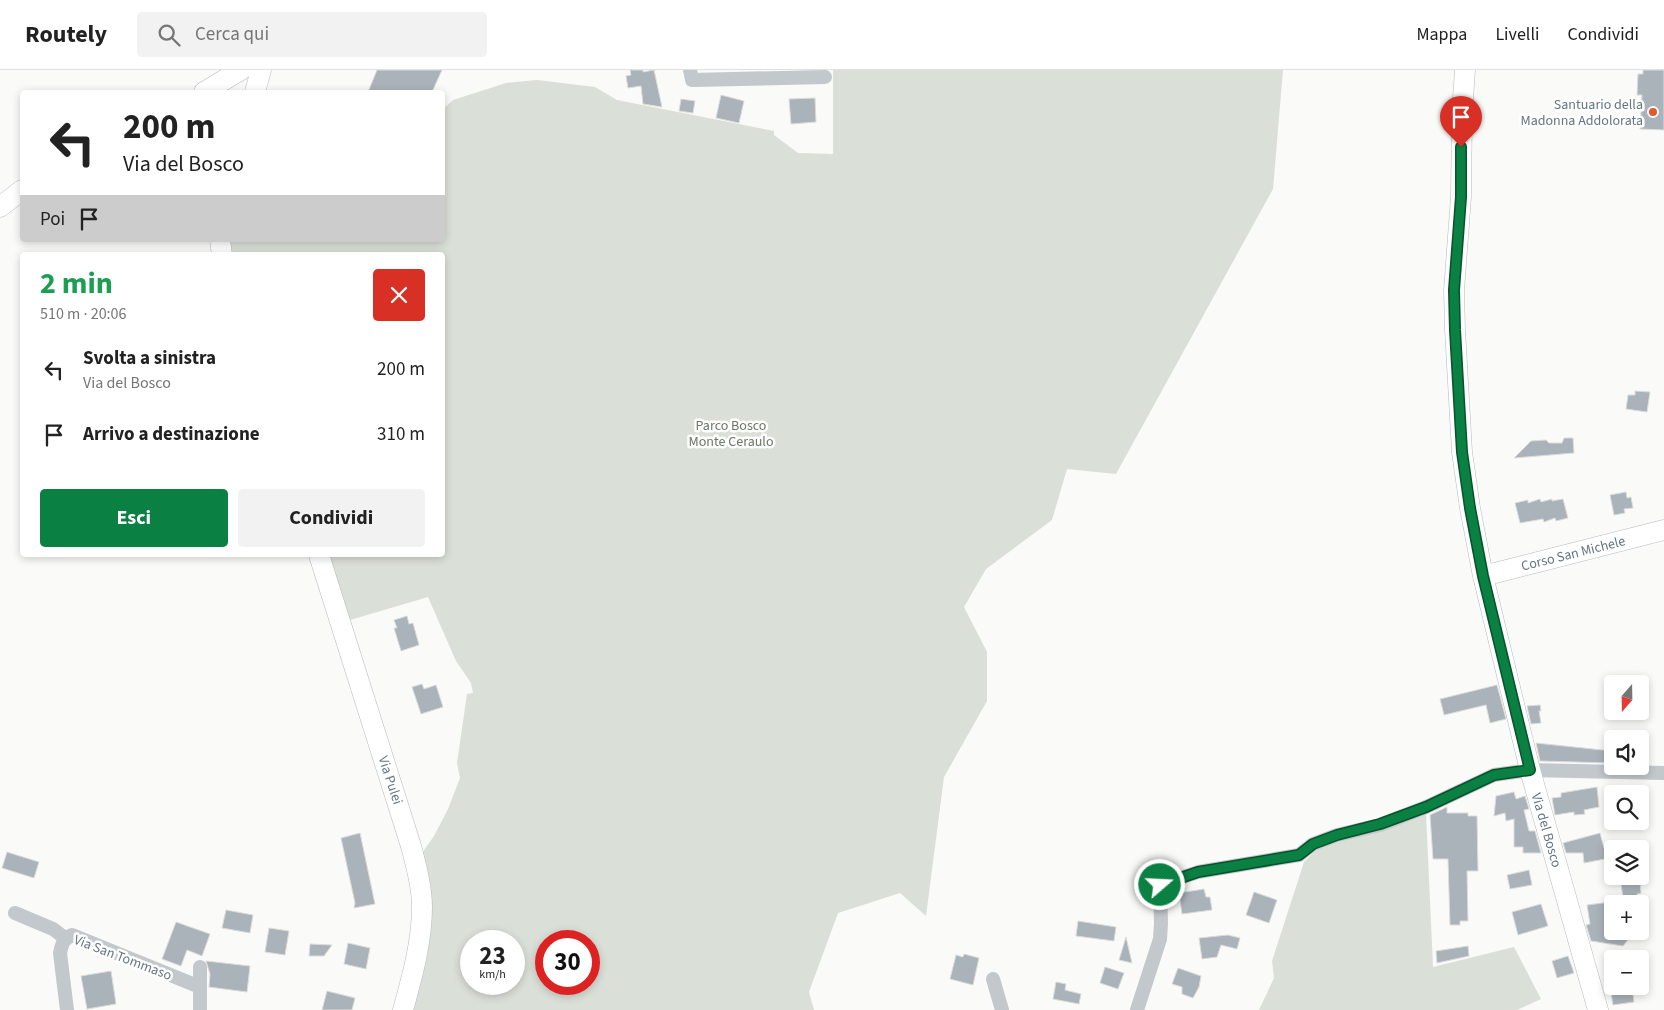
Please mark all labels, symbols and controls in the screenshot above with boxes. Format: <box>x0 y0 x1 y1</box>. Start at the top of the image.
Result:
search box <box>137 12 487 57</box>
text: Routely <box>25 17 107 52</box>
icon: search <box>155 21 183 49</box>
text: Cerca qui <box>195 21 269 48</box>
text: Mappa <box>1416 22 1467 47</box>
text: Livelli <box>1495 22 1539 47</box>
text: Condividi <box>1567 22 1639 47</box>
place label: Santuario della Madonna Addolorata <box>1520 95 1643 131</box>
pin <box>1440 96 1482 147</box>
text: 200 m <box>123 102 215 152</box>
icon: arrive <box>1447 103 1475 131</box>
marker: Santuario della Madonna Addolorata <box>1647 106 1659 118</box>
icon: left <box>40 110 105 175</box>
text: Via del Bosco <box>123 148 244 180</box>
icon: arrive <box>75 205 103 233</box>
text: Poi <box>40 206 65 233</box>
text: 2 min <box>40 262 113 305</box>
button: close <box>373 269 425 321</box>
text: 510 m · 20:06 <box>40 303 127 325</box>
text: Svolta a sinistra <box>83 345 216 372</box>
icon: left <box>40 356 68 384</box>
text: 200 m <box>377 356 425 383</box>
text: Via del Bosco <box>83 372 171 394</box>
park label: Parco Bosco Monte Ceraulo <box>688 416 774 452</box>
icon: arrive <box>40 421 68 449</box>
text: Arrivo a destinazione <box>83 421 260 448</box>
text: 310 m <box>377 421 425 448</box>
button: Esci <box>40 489 228 547</box>
button: Condividi <box>238 489 425 547</box>
street label: Corso San Michele <box>1519 531 1627 577</box>
north arrow <box>1604 675 1649 720</box>
map controls <box>1604 675 1649 995</box>
button: sound <box>1604 730 1649 775</box>
street label: Via Pulei <box>373 753 407 807</box>
button: search <box>1604 785 1649 830</box>
street label: Via del Bosco <box>1526 791 1566 870</box>
button: layers <box>1604 840 1649 885</box>
position arrow <box>1133 858 1185 910</box>
button: + <box>1604 895 1649 940</box>
street label: Via San Tommaso <box>71 930 174 986</box>
speed limit sign: 30 <box>535 930 600 995</box>
text: 23 <box>479 938 506 974</box>
button: − <box>1604 950 1649 995</box>
text: km/h <box>479 966 506 983</box>

